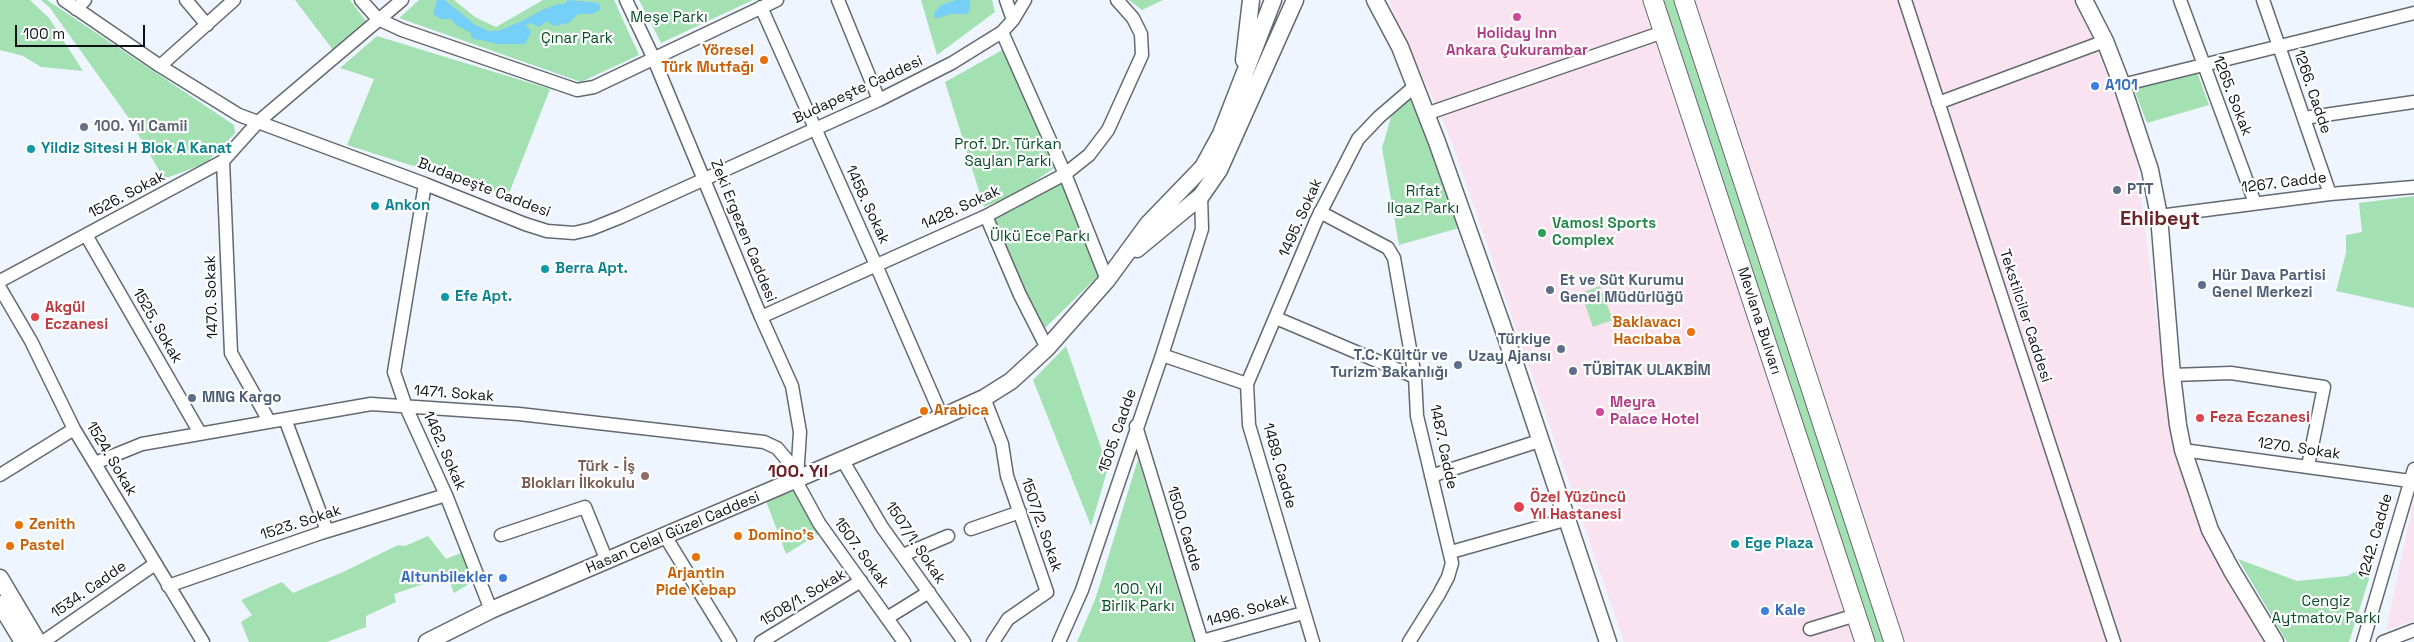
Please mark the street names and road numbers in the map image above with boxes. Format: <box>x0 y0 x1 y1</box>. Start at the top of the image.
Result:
street label: 1266. Cadde <box>2289 48 2335 136</box>
street label: Budapeşte Caddesi <box>790 52 926 128</box>
street label: 1265. Sokak <box>2209 53 2255 139</box>
street label: Budapeşte Caddesi <box>415 154 553 222</box>
street label: Zeki Ergezen Caddesi <box>706 157 780 305</box>
street label: 1458. Sokak <box>841 163 893 247</box>
street label: 1526. Sokak <box>86 167 168 223</box>
street label: 1267. Cadde <box>2240 169 2328 197</box>
street label: 1495. Sokak <box>1276 176 1326 260</box>
street label: 1428. Sokak <box>919 182 1003 234</box>
street label: Tekstilciler Caddesi <box>1995 247 2055 385</box>
street label: 1470. Sokak <box>202 255 222 339</box>
street label: Mevlana Bulvarı <box>1733 265 1785 377</box>
street label: 1525. Sokak <box>128 285 186 367</box>
street label: 1471. Sokak <box>413 382 495 406</box>
street label: 1505. Cadde <box>1095 387 1141 475</box>
street label: 1487. Cadde <box>1425 403 1461 491</box>
street label: 1462. Sokak <box>419 409 469 493</box>
street label: 1524. Sokak <box>82 418 140 500</box>
street label: 1489. Cadde <box>1258 421 1300 511</box>
street label: 1270. Sokak <box>2256 434 2342 464</box>
street label: 1507/2. Sokak <box>1016 476 1066 574</box>
street label: 1500. Cadde <box>1163 484 1205 574</box>
street label: Hasan Celal Güzel Caddesi <box>583 488 763 578</box>
street label: 1242. Cadde <box>2355 492 2397 580</box>
street label: 1507/1. Sokak <box>881 498 949 588</box>
street label: 1523. Sokak <box>258 501 344 545</box>
street label: 1507. Sokak <box>829 514 893 592</box>
street label: 1534. Cadde <box>48 558 130 622</box>
street label: 1508/1. Sokak <box>757 565 849 631</box>
street label: 1496. Sokak <box>1205 591 1291 631</box>

